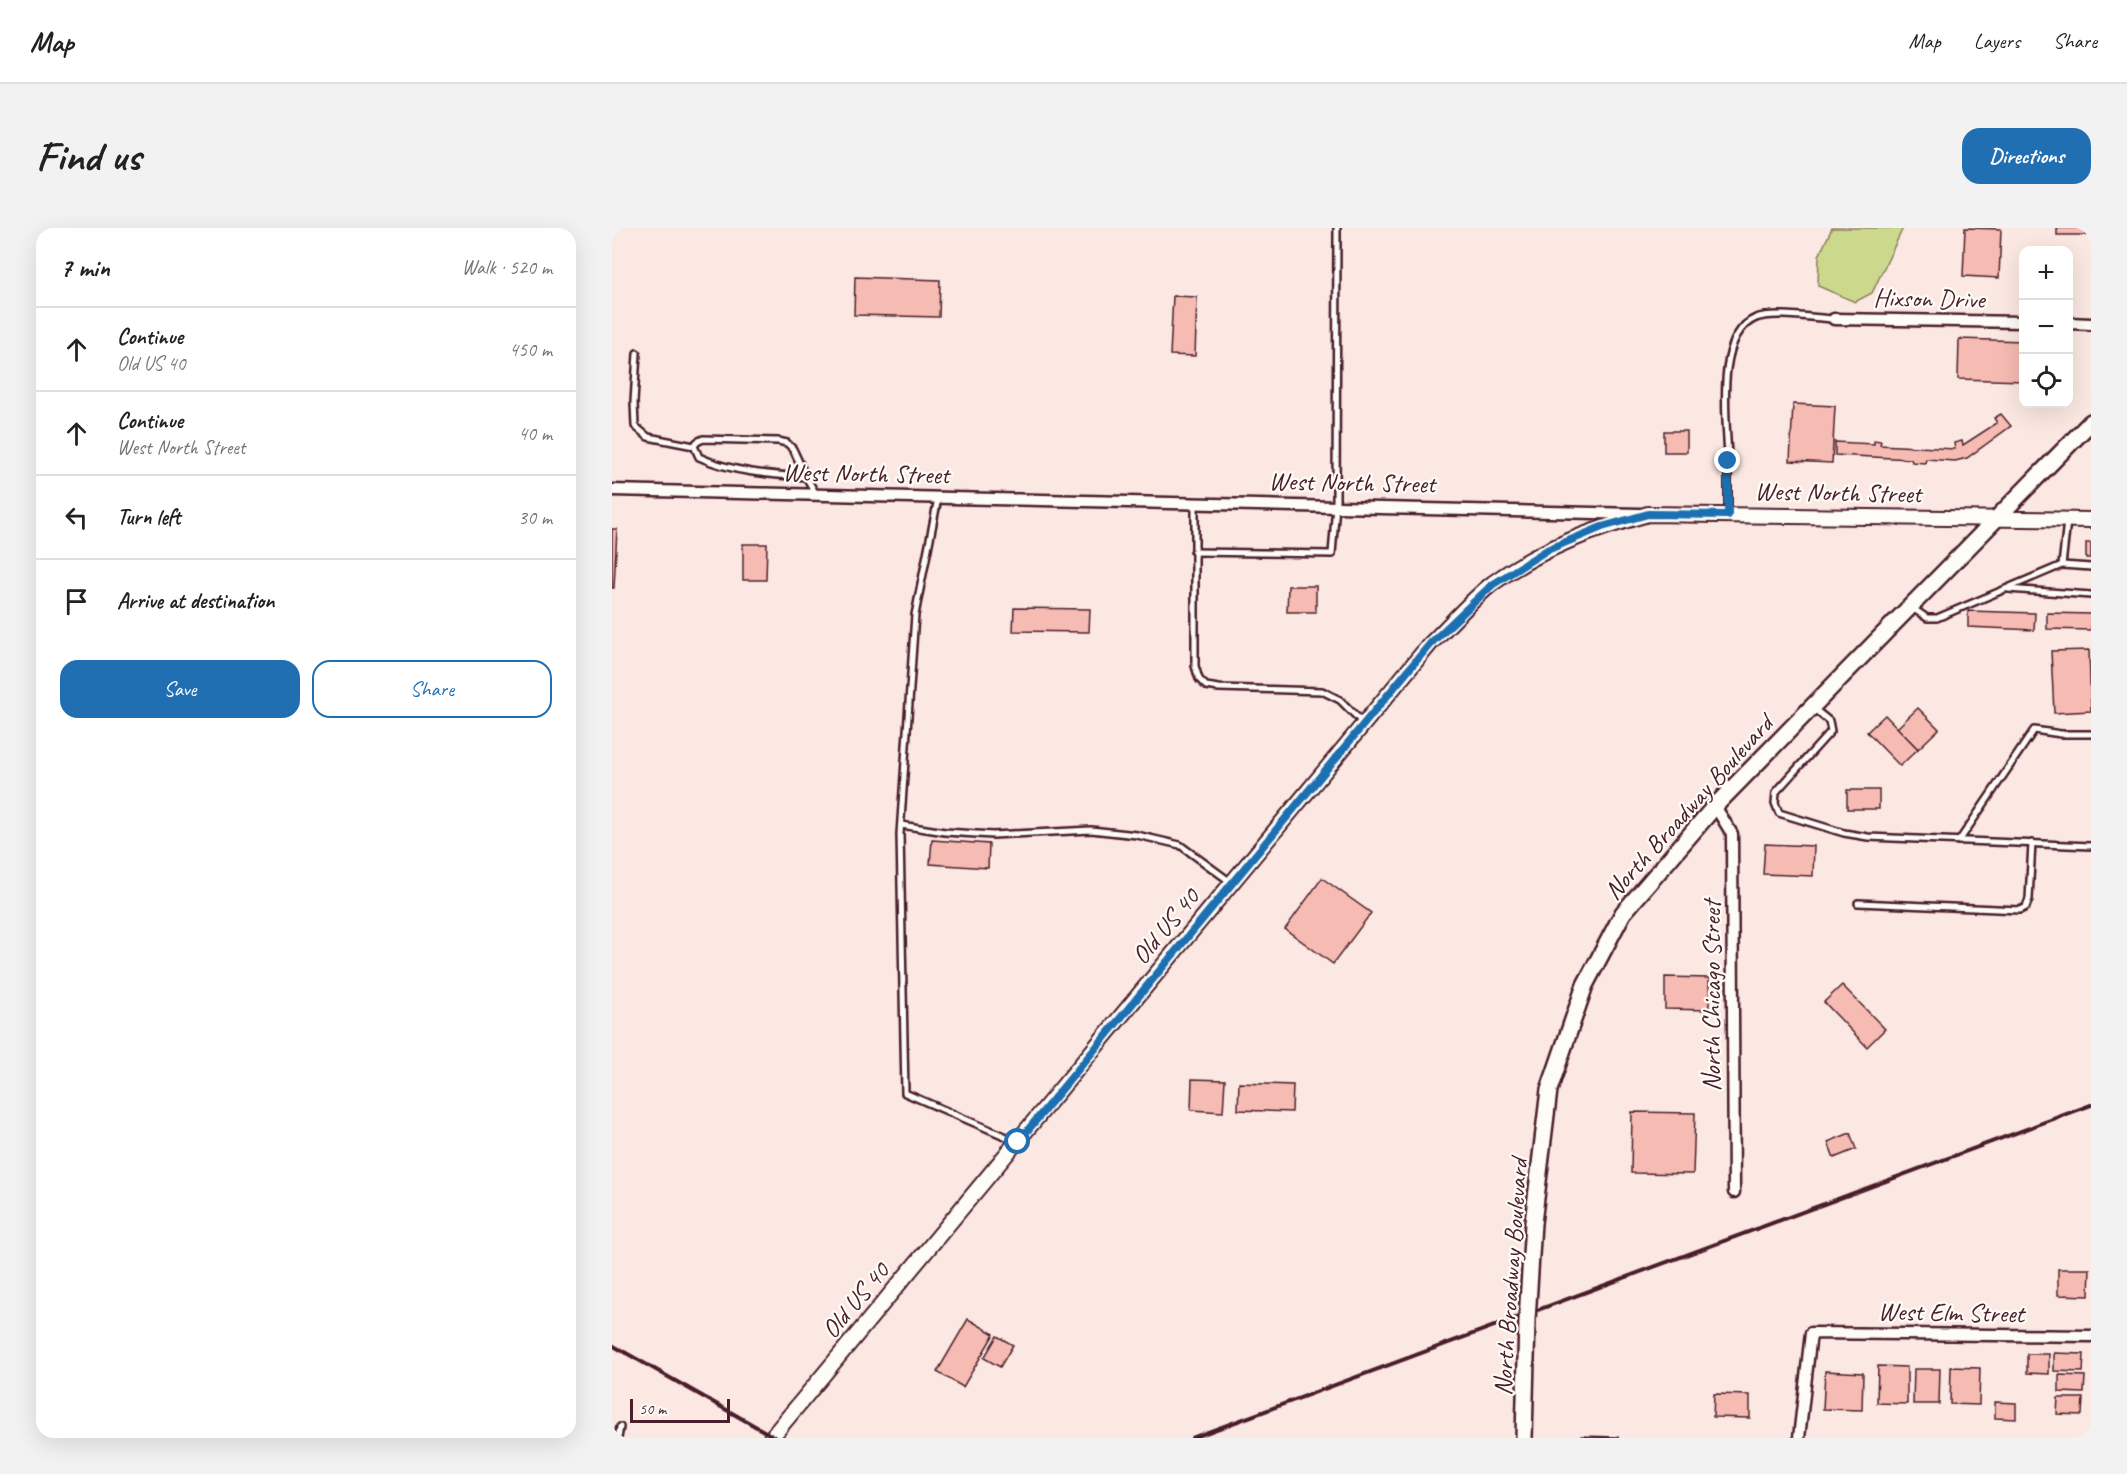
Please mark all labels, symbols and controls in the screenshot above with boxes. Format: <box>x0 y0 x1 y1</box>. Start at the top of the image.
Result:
text: Map <box>30 24 73 59</box>
text: Map <box>1908 28 1941 54</box>
text: Layers <box>1974 28 2020 54</box>
text: Share <box>2053 28 2097 54</box>
button: Directions <box>1962 128 2091 184</box>
text: Find us <box>36 130 141 183</box>
map controls <box>2019 246 2073 408</box>
button: + <box>2019 246 2073 300</box>
text: 7 min <box>60 251 110 284</box>
text: Walk · 520 m <box>462 255 552 280</box>
street label: Hixson Drive <box>1873 281 1987 316</box>
button: − <box>2019 300 2073 354</box>
text: Continue <box>117 323 183 351</box>
icon: ahead <box>60 333 93 366</box>
text: 450 m <box>509 337 552 362</box>
text: Old US 40 <box>117 351 186 376</box>
button: locate <box>2019 354 2073 408</box>
text: Continue <box>117 407 183 435</box>
icon: ahead <box>60 417 93 450</box>
text: 40 m <box>518 421 552 446</box>
text: West North Street <box>117 435 245 460</box>
route end <box>1714 447 1740 473</box>
street label: West North Street <box>782 456 952 491</box>
street label: West North Street <box>1268 465 1438 500</box>
street label: West North Street <box>1754 475 1924 510</box>
icon: left <box>60 501 93 534</box>
text: Turn left <box>117 503 181 531</box>
text: 30 m <box>518 505 552 530</box>
icon: arrive <box>60 585 93 618</box>
text: Arrive at destination <box>117 587 274 615</box>
button: Save <box>60 660 300 718</box>
button: Share <box>312 660 552 718</box>
street label: North Broadway Boulevard <box>1597 705 1783 907</box>
street label: Old US 40 <box>1124 880 1208 971</box>
street label: North Chicago Street <box>1695 897 1728 1092</box>
route start <box>1004 1128 1030 1154</box>
street label: North Broadway Boulevard <box>1486 1154 1535 1397</box>
street label: Old US 40 <box>814 1254 898 1345</box>
street label: West Elm Street <box>1878 1295 2027 1330</box>
scale bar <box>630 1396 730 1424</box>
text: 50 m <box>639 1399 666 1419</box>

